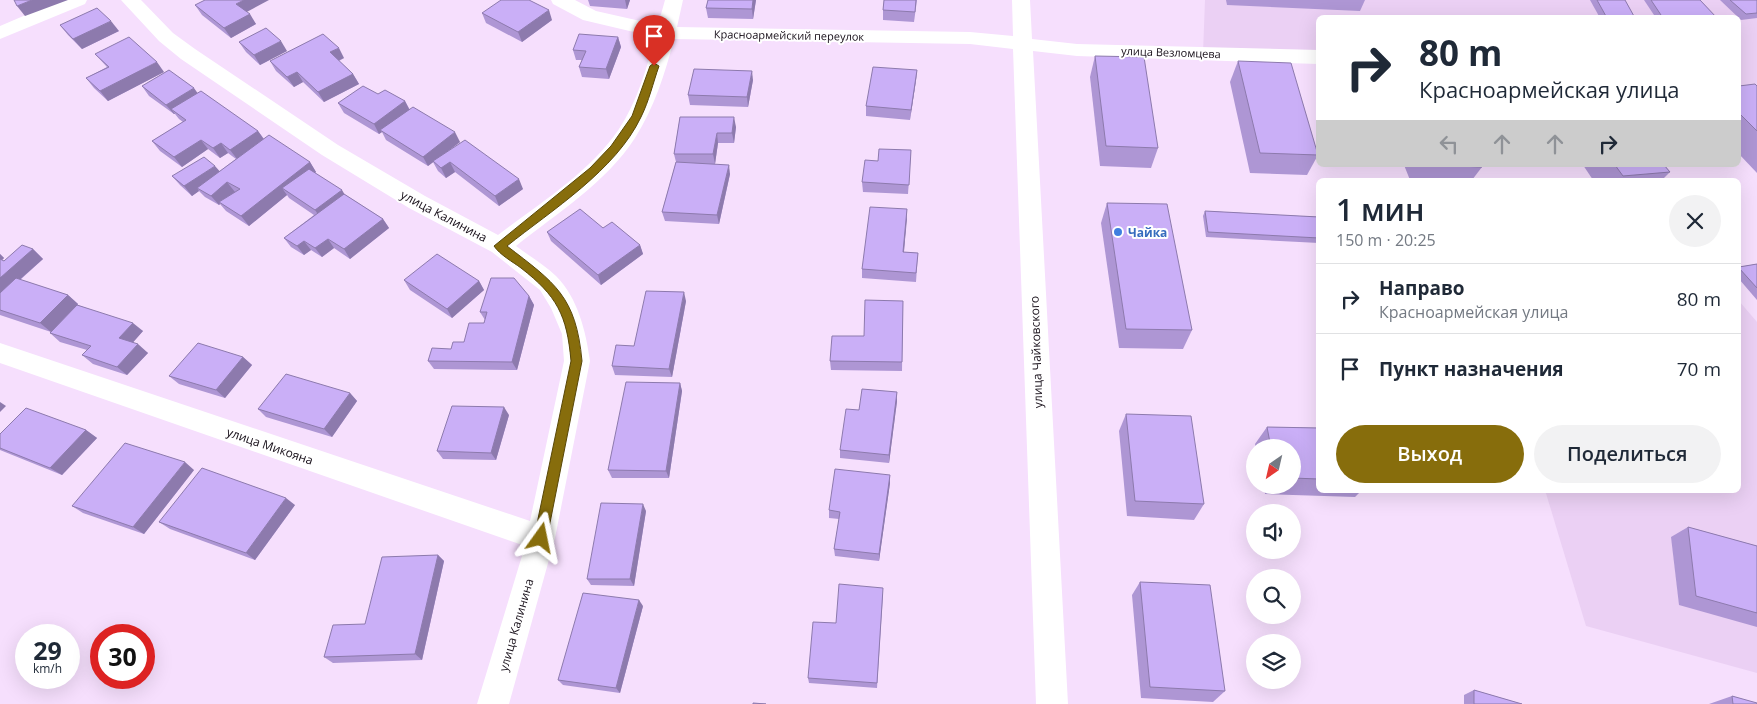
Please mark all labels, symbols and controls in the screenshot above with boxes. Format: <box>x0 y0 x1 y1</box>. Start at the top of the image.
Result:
pin <box>633 15 675 66</box>
icon: arrive <box>640 22 668 50</box>
street label: Красноармейский переулок <box>714 26 865 44</box>
text: 80 m <box>1419 29 1502 76</box>
icon: right <box>1336 35 1401 100</box>
street label: улица Везломцева <box>1121 43 1221 61</box>
text: Красноармейская улица <box>1419 74 1680 104</box>
icon: left <box>1435 130 1463 158</box>
icon: ahead <box>1488 130 1516 158</box>
icon: ahead <box>1541 130 1569 158</box>
icon: right <box>1594 130 1622 158</box>
street label: улица Калинина <box>398 186 490 246</box>
text: 1 мин <box>1336 189 1424 230</box>
button: close <box>1669 195 1721 247</box>
place label: Чайка <box>1128 224 1167 241</box>
marker: Чайка <box>1112 226 1124 238</box>
text: 150 m · 20:25 <box>1336 229 1436 251</box>
text: Направо <box>1379 275 1465 301</box>
icon: right <box>1336 285 1364 313</box>
text: 80 m <box>1677 286 1721 312</box>
street label: улица Чайковского <box>1026 296 1046 408</box>
text: Красноармейская улица <box>1379 301 1569 323</box>
icon: arrive <box>1336 355 1364 383</box>
text: Пункт назначения <box>1379 356 1564 382</box>
text: 70 m <box>1677 356 1721 382</box>
street label: улица Микояна <box>224 423 316 469</box>
button: Выход <box>1336 425 1524 483</box>
button: Поделиться <box>1534 425 1721 483</box>
north arrow <box>1246 439 1301 494</box>
map controls <box>1246 439 1301 689</box>
button: sound <box>1246 504 1301 559</box>
position arrow <box>514 511 566 563</box>
button: search <box>1246 569 1301 624</box>
street label: улица Калинина <box>495 577 537 673</box>
speed limit sign: 30 <box>90 624 155 689</box>
text: 29 <box>33 633 62 667</box>
button: layers <box>1246 634 1301 689</box>
text: km/h <box>33 660 62 677</box>

